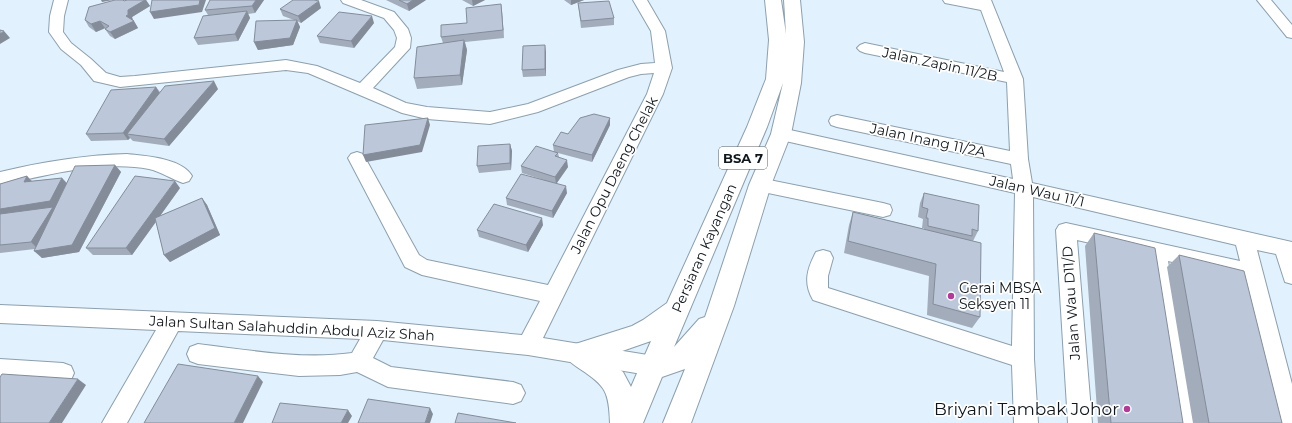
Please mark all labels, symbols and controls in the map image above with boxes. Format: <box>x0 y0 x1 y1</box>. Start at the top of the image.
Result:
street label: Jalan Zapin 11/2B <box>880 43 999 85</box>
street label: Jalan Opu Daeng Chelak <box>566 93 662 257</box>
street label: Jalan Inang 11/2A <box>867 119 988 161</box>
road number: BSA 7 <box>719 147 767 169</box>
street label: Jalan Wau 11/1 <box>987 171 1086 211</box>
street label: Persiaran Kayangan <box>667 181 741 315</box>
street label: Jalan Wau D11/D <box>1058 245 1084 362</box>
place label: Gerai MBSA Seksyen 11 <box>959 279 1043 313</box>
marker: Gerai MBSA Seksyen 11 <box>946 291 956 301</box>
street label: Jalan Sultan Salahuddin Abdul Aziz Shah <box>148 311 435 344</box>
place label: Briyani Tambak Johor <box>934 399 1119 419</box>
marker: Briyani Tambak Johor <box>1122 404 1132 414</box>

